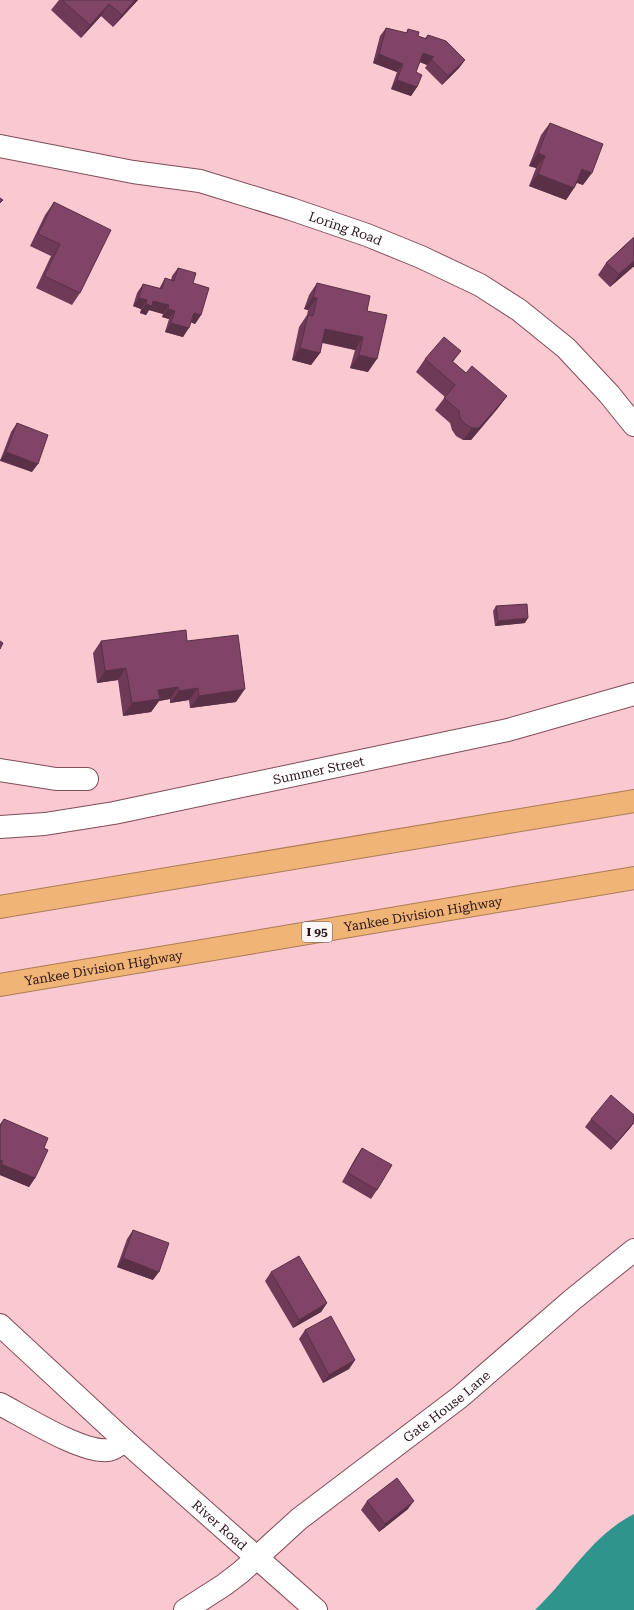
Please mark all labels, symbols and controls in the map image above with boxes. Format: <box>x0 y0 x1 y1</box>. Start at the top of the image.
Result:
street label: Loring Road <box>307 208 385 248</box>
street label: Summer Street <box>271 753 366 787</box>
street label: Yankee Division Highway <box>343 893 504 934</box>
road number: I 95 <box>302 922 332 942</box>
street label: Yankee Division Highway <box>23 947 184 988</box>
street label: Gate House Lane <box>400 1367 493 1445</box>
street label: River Road <box>189 1497 251 1553</box>

